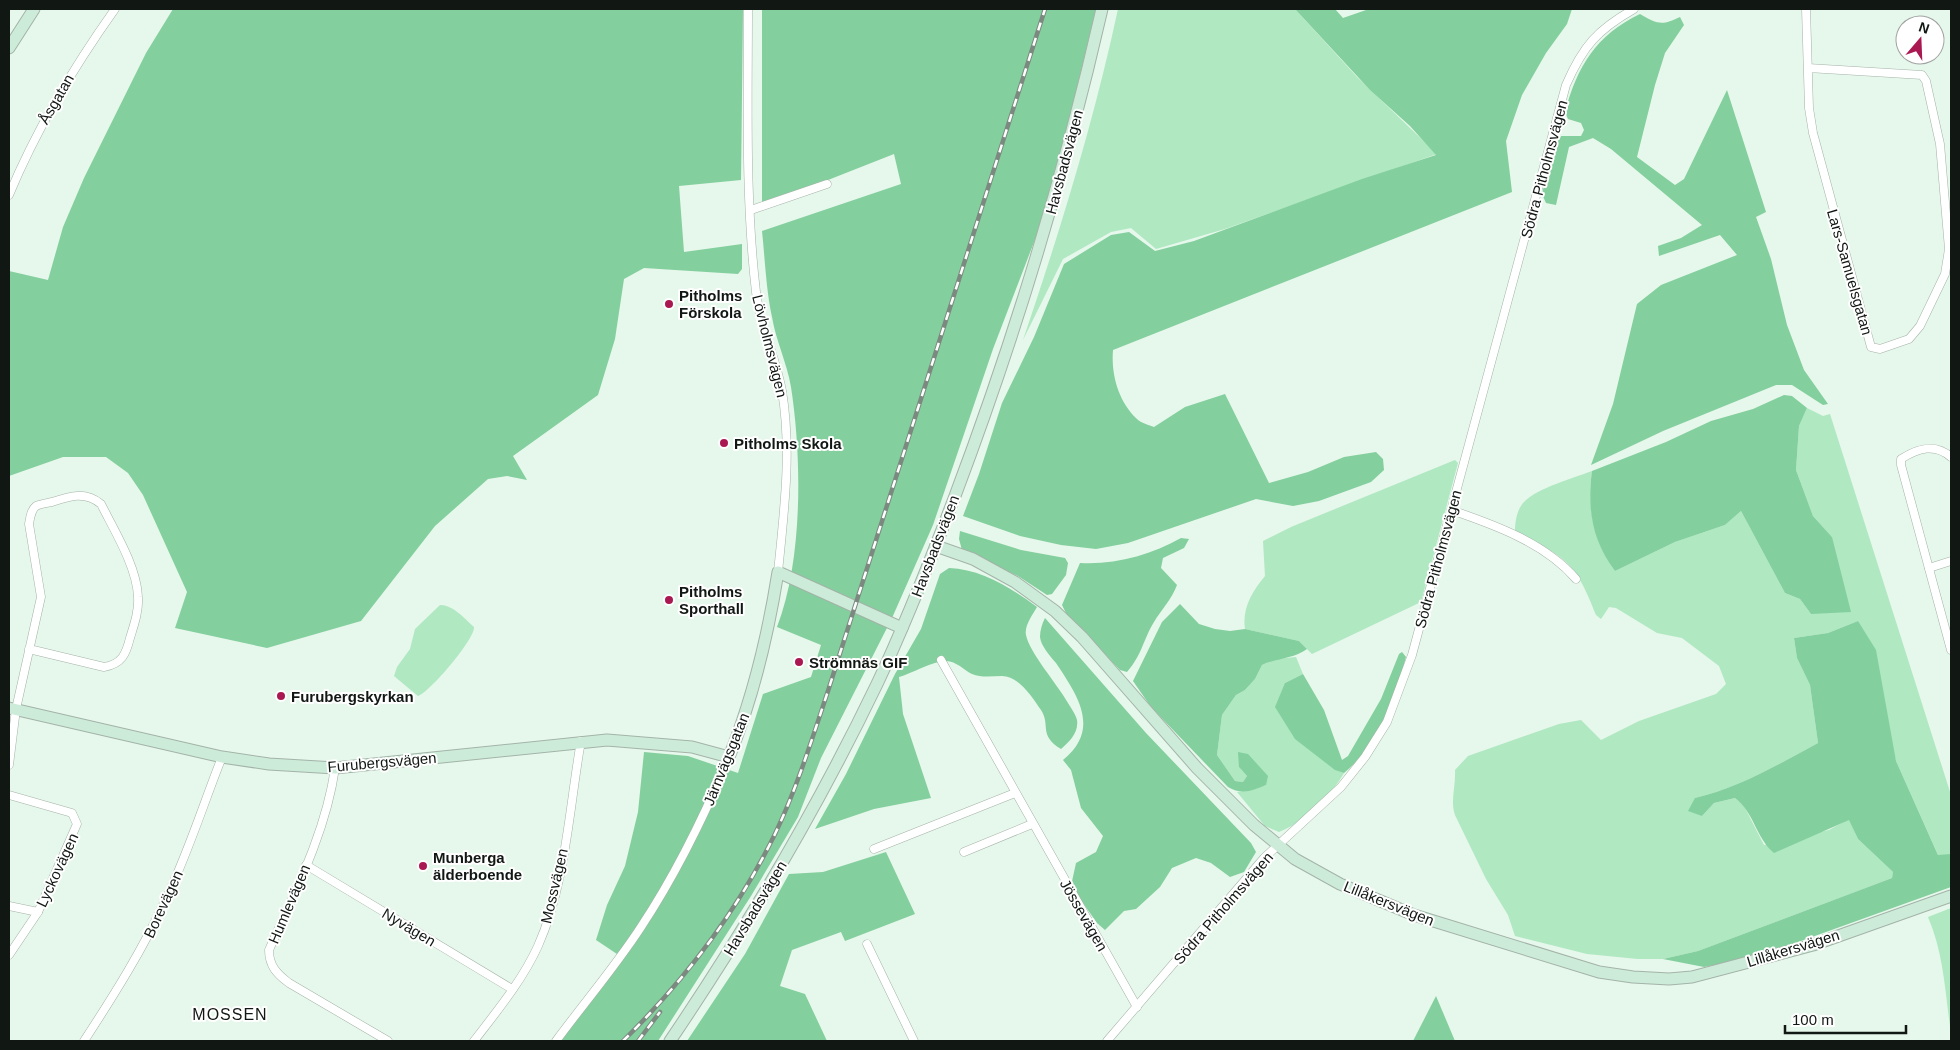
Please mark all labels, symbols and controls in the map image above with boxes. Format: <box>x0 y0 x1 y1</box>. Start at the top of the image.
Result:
north arrow <box>1895 15 1945 65</box>
text: N <box>1917 18 1932 37</box>
street label: Åsgatan <box>35 71 77 127</box>
street label: Södra Pitholmsvägen <box>1517 98 1571 240</box>
street label: Havsbadsvägen <box>1042 108 1086 216</box>
street label: Lars-Samuelsgatan <box>1824 207 1876 337</box>
place label: Pitholms Förskola <box>679 287 742 321</box>
street label: Lövholmsvägen <box>749 293 791 399</box>
marker: Pitholms Förskola <box>663 298 675 310</box>
place label: Pitholms Skola <box>734 435 842 452</box>
marker: Pitholms Skola <box>718 437 730 449</box>
street label: Södra Pitholmsvägen <box>1411 488 1465 630</box>
street label: Havsbadsvägen <box>908 493 962 599</box>
place label: Pitholms Sporthall <box>679 583 744 617</box>
marker: Pitholms Sporthall <box>663 594 675 606</box>
place label: Strömnäs GIF <box>809 654 907 671</box>
marker: Strömnäs GIF <box>793 656 805 668</box>
place label: Furubergskyrkan <box>291 688 414 705</box>
marker: Furubergskyrkan <box>275 690 287 702</box>
street label: Järnvägsgatan <box>700 710 752 808</box>
street label: Furubergsvägen <box>327 749 437 775</box>
street label: Lyckovägen <box>32 830 82 910</box>
street label: Mossvägen <box>537 847 571 925</box>
place label: Munberga älderboende <box>433 849 522 883</box>
street label: Södra Pitholmsvägen <box>1170 849 1276 967</box>
street label: Havsbadsvägen <box>720 858 790 958</box>
marker: Munberga älderboende <box>417 860 429 872</box>
street label: Humlevägen <box>265 862 313 946</box>
street label: Borevägen <box>140 868 186 940</box>
street label: Jössevägen <box>1057 876 1111 954</box>
street label: Lillåkersvägen <box>1341 877 1437 929</box>
street label: Nyvägen <box>379 904 439 950</box>
street label: Lillåkersvägen <box>1745 926 1841 970</box>
scale bar <box>1785 1002 1906 1034</box>
district label: MOSSEN <box>192 1006 268 1023</box>
text: 100 m <box>1792 1011 1834 1028</box>

